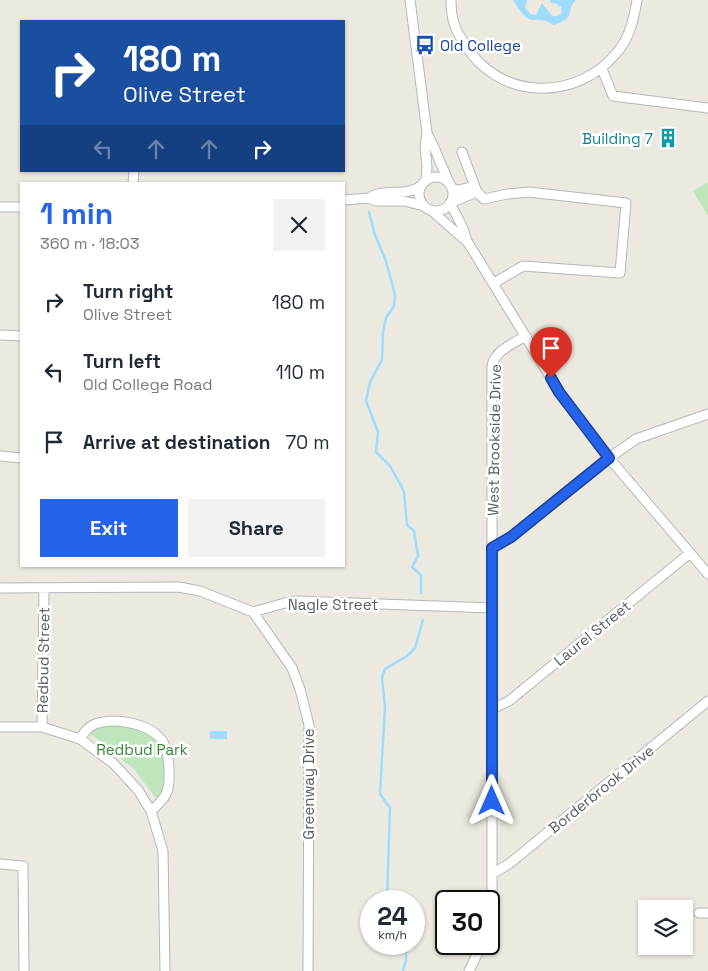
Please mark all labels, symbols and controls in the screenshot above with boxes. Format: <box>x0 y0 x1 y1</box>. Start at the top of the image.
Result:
bus stop icon: Old College <box>414 34 436 56</box>
place label: Old College <box>440 36 521 55</box>
text: 180 m <box>123 37 221 81</box>
icon: right <box>40 40 105 105</box>
text: Olive Street <box>123 80 246 108</box>
building icon: Building 7 <box>657 127 679 149</box>
place label: Building 7 <box>582 129 653 148</box>
icon: left <box>89 135 117 163</box>
icon: ahead <box>142 135 170 163</box>
icon: ahead <box>195 135 223 163</box>
icon: right <box>248 135 276 163</box>
text: 1 min <box>40 194 113 233</box>
button: close <box>273 199 325 251</box>
text: 360 m · 18:03 <box>40 233 139 254</box>
text: Turn right <box>83 279 173 304</box>
icon: right <box>40 288 68 316</box>
text: 180 m <box>272 290 325 315</box>
text: Olive Street <box>83 304 172 325</box>
pin <box>530 327 572 378</box>
icon: arrive <box>537 334 565 362</box>
text: Turn left <box>83 349 161 374</box>
icon: left <box>40 358 68 386</box>
text: 110 m <box>276 360 325 385</box>
street label: West Brookside Drive <box>483 364 505 516</box>
text: Old College Road <box>83 374 213 395</box>
icon: arrive <box>40 428 68 456</box>
text: Arrive at destination <box>83 430 271 455</box>
text: 70 m <box>286 430 329 455</box>
button: Exit <box>40 499 178 557</box>
button: Share <box>188 499 325 557</box>
street label: Nagle Street <box>288 595 378 614</box>
street label: Laurel Street <box>550 596 634 670</box>
street label: Redbud Street <box>33 607 53 713</box>
street label: Greenway Drive <box>299 728 318 840</box>
park label: Redbud Park <box>96 740 188 759</box>
street label: Borderbrook Drive <box>544 741 658 837</box>
position arrow <box>465 774 517 826</box>
speed limit sign: 30 <box>435 890 500 955</box>
text: 24 <box>377 900 408 932</box>
map controls <box>638 900 693 955</box>
button: layers <box>638 900 693 955</box>
text: km/h <box>378 927 407 943</box>

